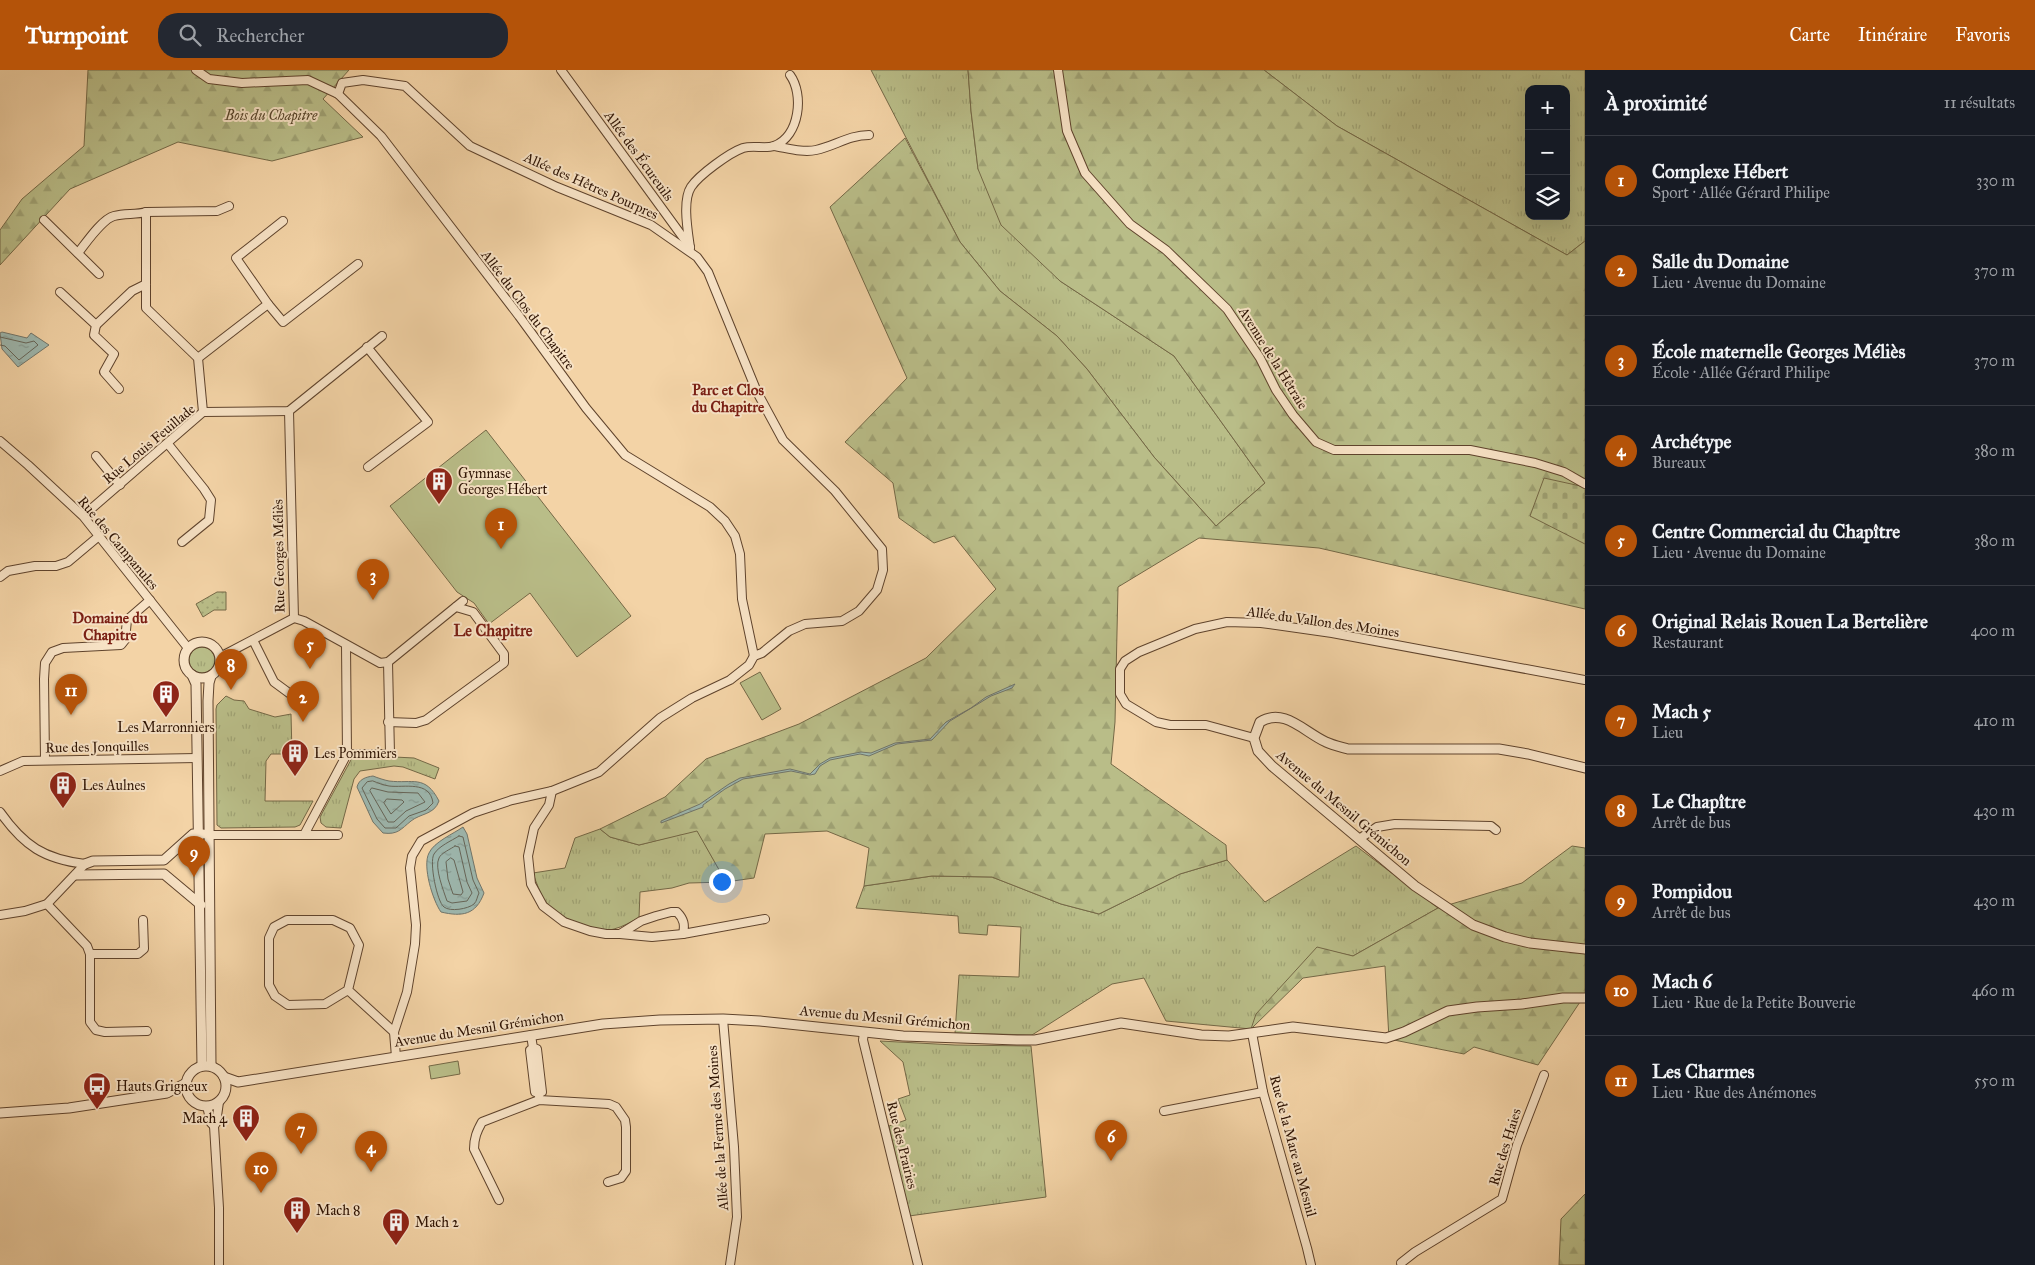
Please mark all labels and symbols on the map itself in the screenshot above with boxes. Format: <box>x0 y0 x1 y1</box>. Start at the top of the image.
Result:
street label: Allée des Écureuils <box>600 106 679 204</box>
park label: Bois du Chapitre <box>224 107 318 125</box>
street label: Allée des Hêtres Pourpres <box>520 148 661 223</box>
street label: Allée du Clos du Chapitre <box>477 246 579 373</box>
street label: Avenue de la Hêtraie <box>1234 303 1311 412</box>
district label: Parc et Clos du Chapitre <box>692 381 765 417</box>
street label: Rue Louis Feuillade <box>99 400 199 488</box>
place label: Gymnase Georges Hébert <box>458 465 548 498</box>
building icon: Gymnase Georges Hébert <box>424 466 454 505</box>
street label: Rue des Campanules <box>74 493 162 593</box>
street label: Rue Georges Méliès <box>270 499 288 613</box>
pin: 1 <box>485 508 517 549</box>
pin: 3 <box>357 559 389 600</box>
street label: Allée du Vallon des Moines <box>1245 603 1400 641</box>
district label: Domaine du Chapitre <box>72 609 148 645</box>
district label: Le Chapitre <box>453 621 533 641</box>
pin: 5 <box>294 628 326 669</box>
pin: 8 <box>215 649 247 690</box>
pin: 11 <box>55 674 87 715</box>
building icon: Les Marronniers <box>151 679 181 718</box>
pin: 2 <box>287 681 319 722</box>
place label: Les Marronniers <box>117 719 215 736</box>
street label: Rue des Jonquilles <box>45 738 149 757</box>
building icon: Les Pommiers <box>280 738 310 777</box>
place label: Les Pommiers <box>314 745 397 762</box>
street label: Avenue du Mesnil Grémichon <box>1272 746 1415 870</box>
building icon: Les Aulnes <box>48 770 78 809</box>
place label: Les Aulnes <box>82 777 145 794</box>
pin: 9 <box>178 836 210 877</box>
your location <box>709 869 735 895</box>
street label: Avenue du Mesnil Grémichon <box>798 1002 971 1034</box>
street label: Avenue du Mesnil Grémichon <box>392 1007 565 1051</box>
street label: Allée de la Ferme des Moines <box>704 1045 732 1212</box>
bus stop icon: Hauts Grigneux <box>82 1071 112 1110</box>
street label: Rue de la Mare au Mesnil <box>1266 1073 1320 1219</box>
place label: Hauts Grigneux <box>116 1078 208 1095</box>
street label: Rue des Prairies <box>883 1099 921 1191</box>
building icon: Mach 4 <box>231 1103 261 1142</box>
street label: Rue des Haies <box>1485 1106 1525 1188</box>
place label: Mach 4 <box>182 1110 228 1127</box>
pin: 7 <box>285 1113 317 1154</box>
pin: 6 <box>1095 1120 1127 1161</box>
pin: 4 <box>355 1131 387 1172</box>
pin: 10 <box>245 1152 277 1193</box>
building icon: Mach 8 <box>282 1195 312 1234</box>
place label: Mach 8 <box>316 1202 361 1219</box>
building icon: Mach 2 <box>381 1207 411 1246</box>
place label: Mach 2 <box>415 1214 459 1231</box>

